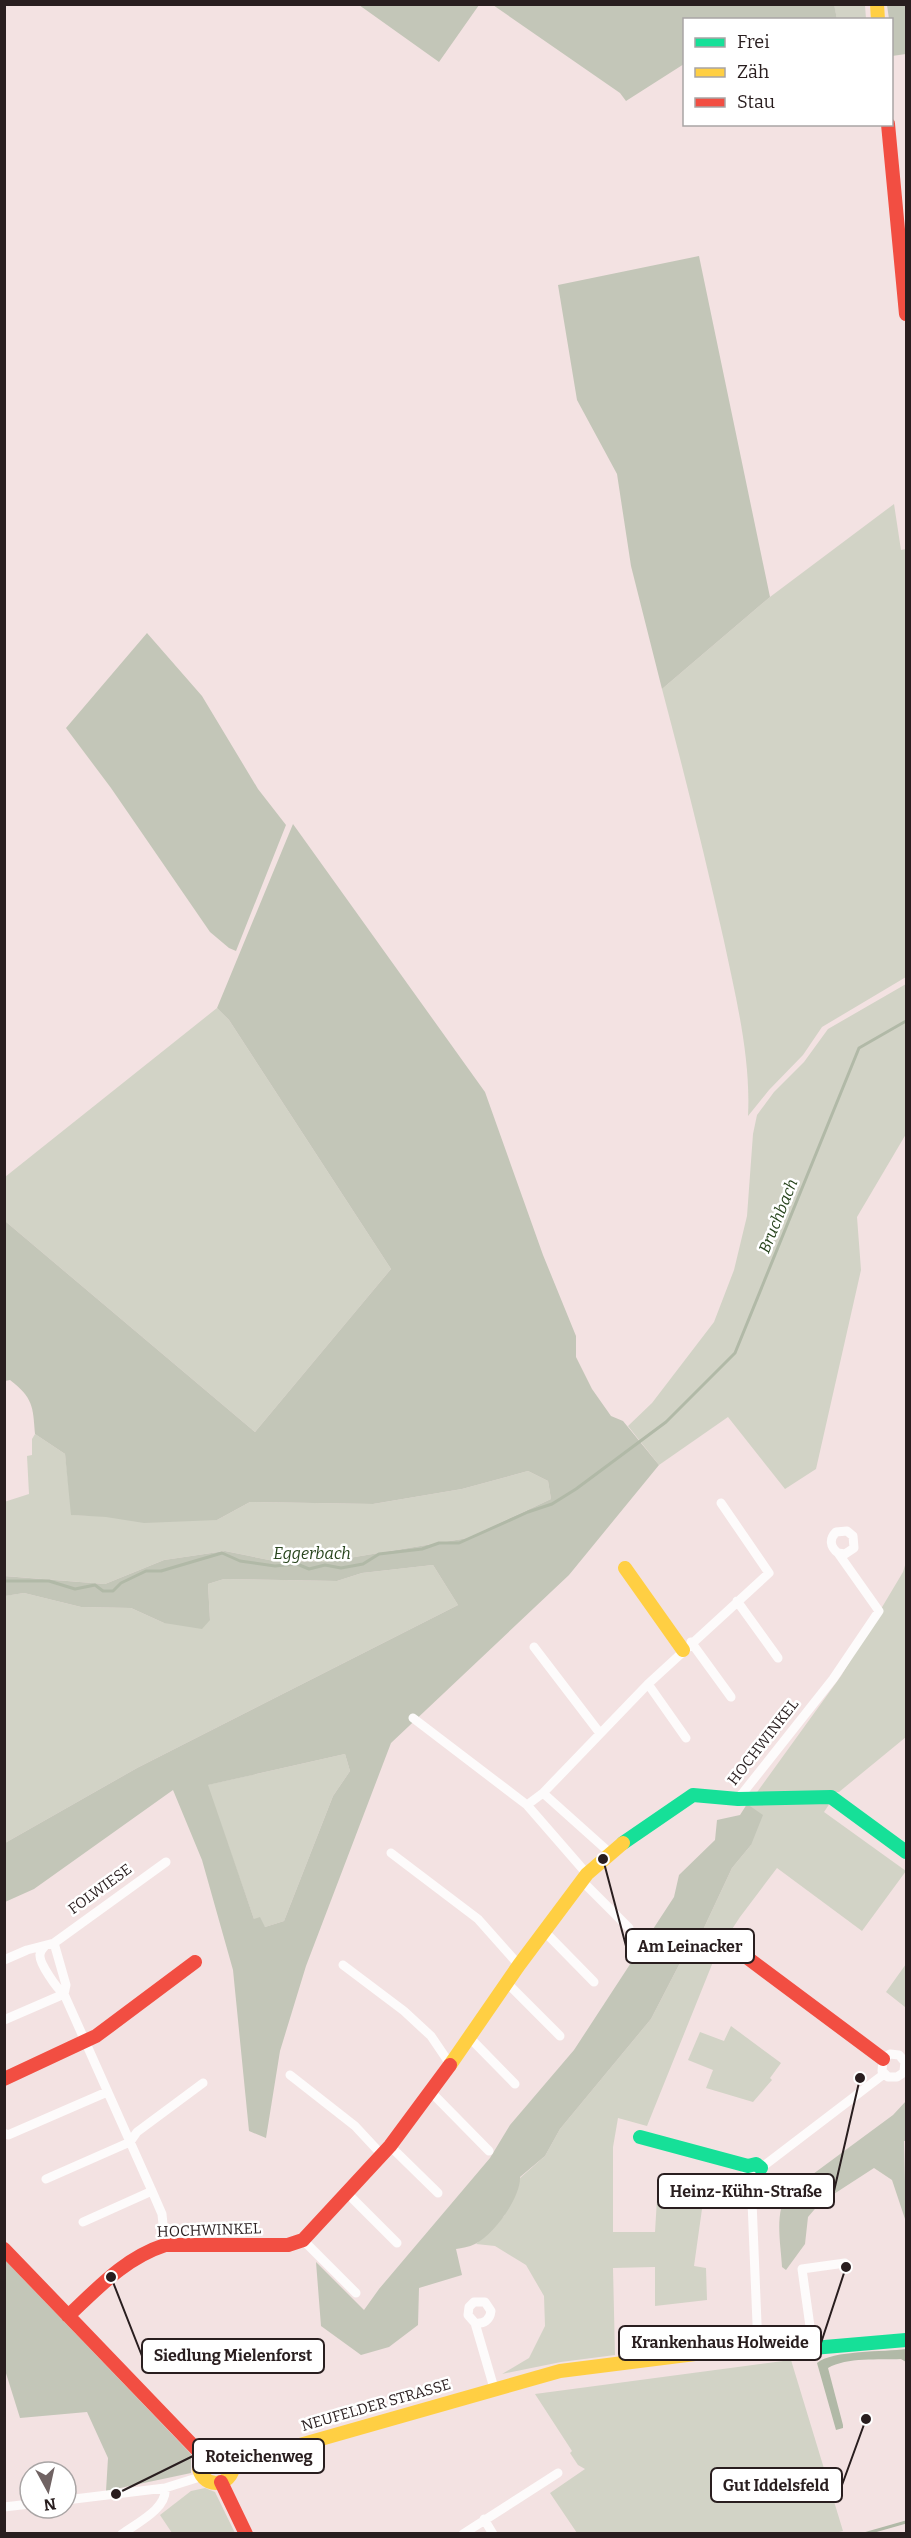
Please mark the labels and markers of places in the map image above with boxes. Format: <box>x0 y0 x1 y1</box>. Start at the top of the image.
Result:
callout: Am Leinacker <box>626 1929 754 1963</box>
callout: Heinz-Kühn-Straße <box>658 2174 834 2208</box>
callout: Krankenhaus Holweide <box>619 2326 821 2360</box>
callout: Siedlung Mielenforst <box>142 2339 324 2373</box>
callout: Roteichenweg <box>193 2439 324 2473</box>
callout: Gut Iddelsfeld <box>711 2468 842 2502</box>

